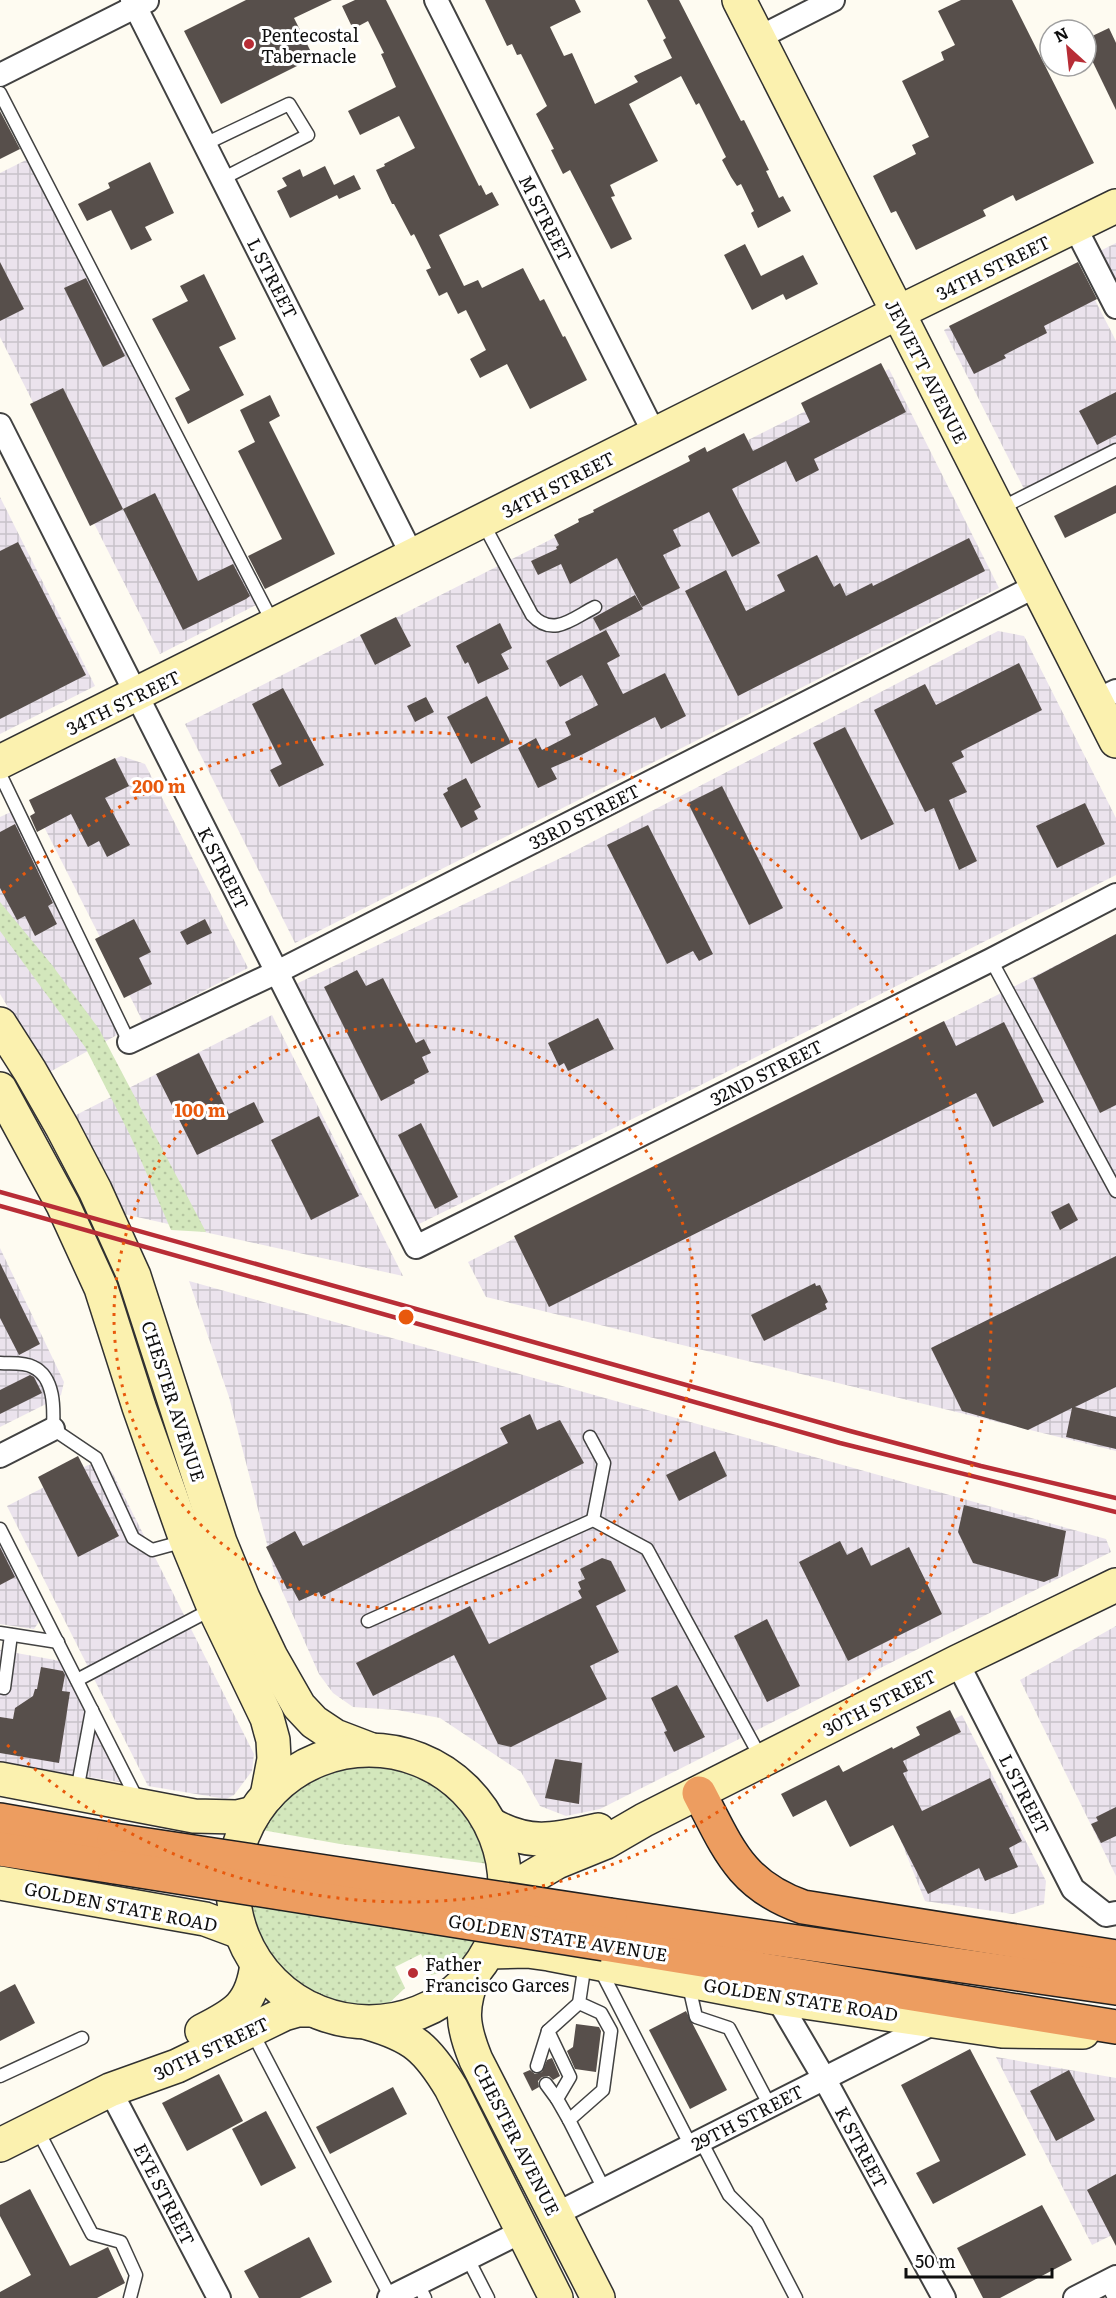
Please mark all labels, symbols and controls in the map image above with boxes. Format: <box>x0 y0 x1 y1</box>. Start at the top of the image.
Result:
north arrow <box>1038 18 1098 78</box>
text: N <box>1049 20 1072 47</box>
place label: Pentecostal Tabernacle <box>261 21 359 69</box>
marker: Pentecostal Tabernacle <box>242 37 256 51</box>
street label: M STREET <box>513 170 579 266</box>
street label: 34TH STREET <box>931 228 1055 306</box>
street label: L STREET <box>241 233 305 323</box>
street label: JEWETT AVENUE <box>879 294 975 448</box>
street label: 34TH STREET <box>497 444 619 524</box>
street label: 34TH STREET <box>61 663 185 741</box>
text: 200 m <box>132 772 186 799</box>
street label: 33RD STREET <box>524 776 644 856</box>
street label: K STREET <box>192 822 256 914</box>
street label: 32ND STREET <box>705 1032 827 1112</box>
text: 100 m <box>174 1096 226 1123</box>
centre of rings <box>396 1307 416 1327</box>
street label: CHESTER AVENUE <box>135 1317 213 1485</box>
street label: 30TH STREET <box>817 1662 941 1742</box>
street label: L STREET <box>993 1749 1057 1839</box>
street label: GOLDEN STATE ROAD <box>22 1874 220 1938</box>
street label: GOLDEN STATE AVENUE <box>447 1906 669 1968</box>
place label: Father Francisco Garces <box>425 1950 569 1998</box>
marker: Father Francisco Garces <box>406 1966 420 1980</box>
street label: GOLDEN STATE ROAD <box>702 1970 900 2028</box>
street label: 30TH STREET <box>149 2009 273 2087</box>
street label: CHESTER AVENUE <box>467 2058 567 2220</box>
street label: 29TH STREET <box>686 2077 808 2157</box>
street label: K STREET <box>829 2101 895 2193</box>
street label: EYE STREET <box>128 2138 202 2250</box>
scale bar <box>906 2241 1052 2279</box>
text: 50 m <box>915 2247 956 2274</box>

